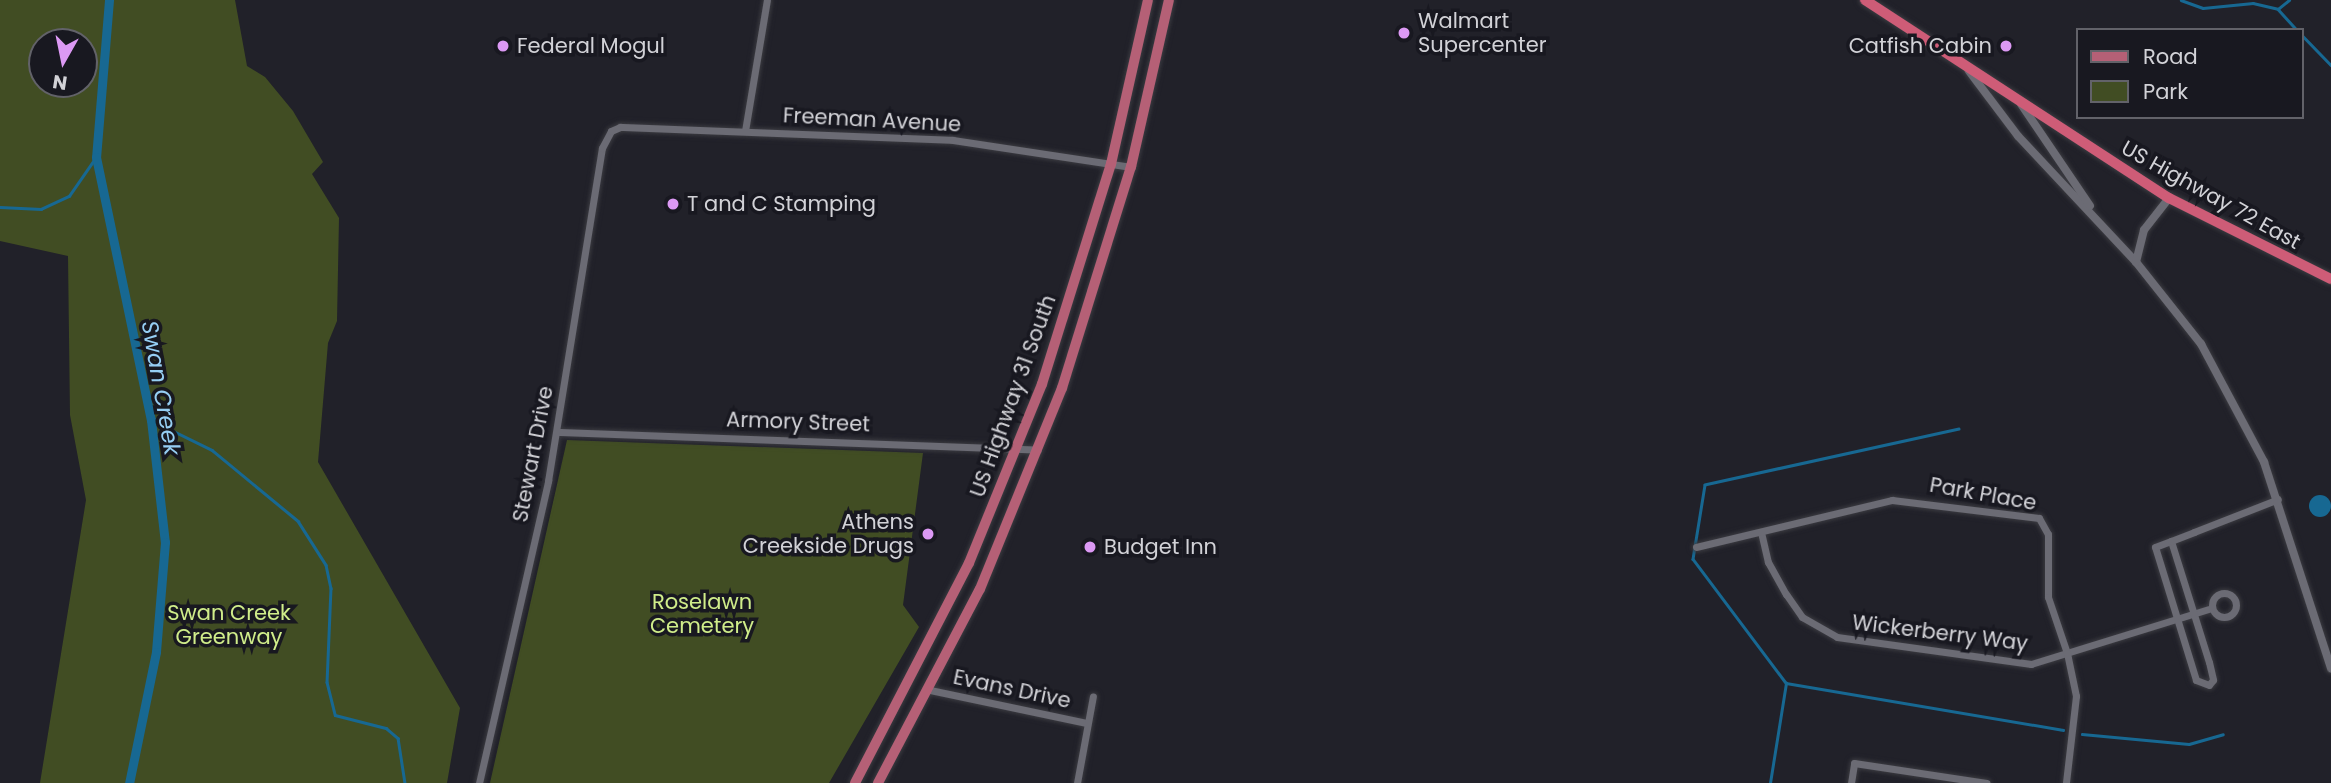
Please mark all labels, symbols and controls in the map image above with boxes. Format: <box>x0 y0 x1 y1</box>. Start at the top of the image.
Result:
place label: Walmart Supercenter <box>1418 8 1547 58</box>
marker: Walmart Supercenter <box>1396 25 1412 41</box>
north arrow <box>28 28 98 98</box>
legend <box>2076 28 2303 119</box>
place label: Federal Mogul <box>517 33 665 59</box>
place label: Catfish Cabin <box>1849 33 1992 59</box>
marker: Federal Mogul <box>495 38 511 54</box>
marker: Catfish Cabin <box>1998 38 2014 54</box>
text: Road <box>2143 42 2198 71</box>
text: N <box>51 68 69 97</box>
text: Park <box>2143 77 2188 106</box>
street label: Freeman Avenue <box>782 103 962 137</box>
street label: US Highway 72 East <box>2117 135 2305 255</box>
place label: T and C Stamping <box>687 191 876 217</box>
marker: T and C Stamping <box>665 196 681 212</box>
street label: US Highway 31 South <box>965 291 1061 501</box>
water label: Swan Creek <box>136 319 186 457</box>
street label: Stewart Drive <box>507 384 559 524</box>
street label: Armory Street <box>726 407 870 437</box>
street label: Park Place <box>1928 472 2038 516</box>
place label: Athens Creekside Drugs <box>743 509 914 559</box>
marker: Athens Creekside Drugs <box>920 526 936 542</box>
place label: Budget Inn <box>1104 534 1217 560</box>
marker: Budget Inn <box>1082 539 1098 555</box>
park label: Roselawn Cemetery <box>650 589 754 639</box>
park label: Swan Creek Greenway <box>167 600 291 650</box>
street label: Wickerberry Way <box>1851 610 2029 656</box>
street label: Evans Drive <box>951 664 1073 714</box>

